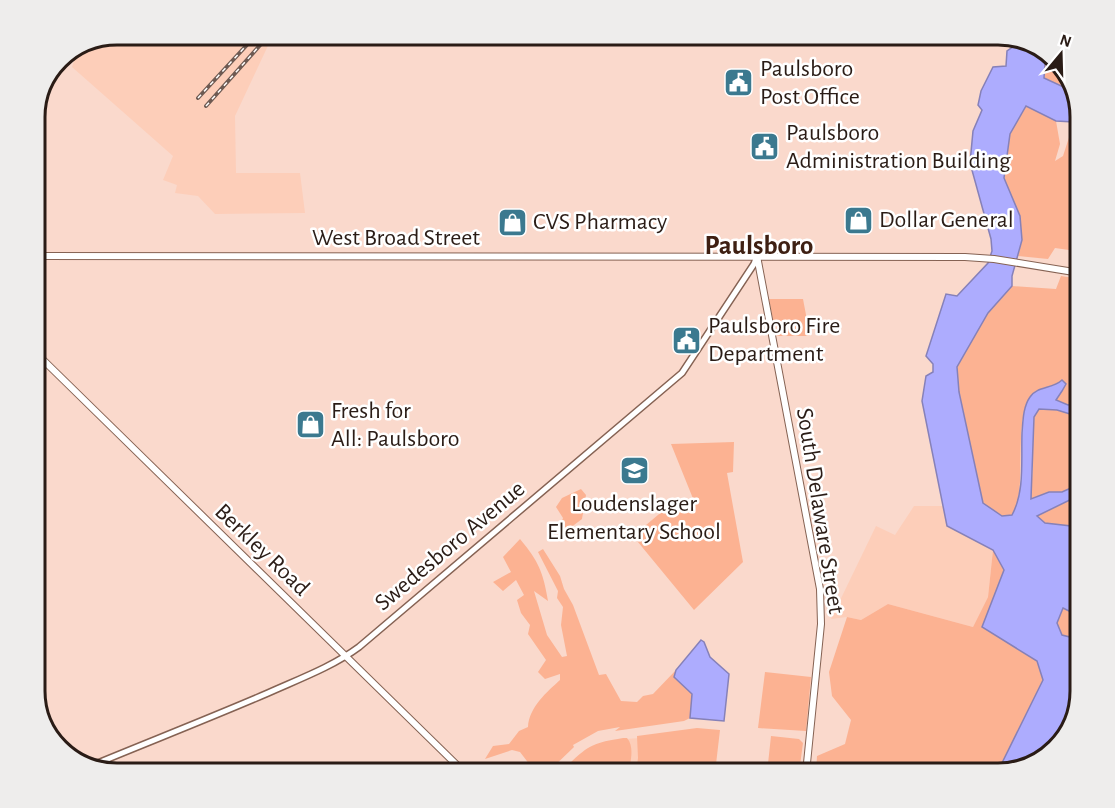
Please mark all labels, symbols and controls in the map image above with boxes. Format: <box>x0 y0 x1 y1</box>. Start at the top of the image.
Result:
north arrow <box>1031 24 1091 84</box>
text: N <box>1058 31 1073 50</box>
place label: Paulsboro Post Office <box>760 57 860 109</box>
public building icon: Paulsboro Post Office <box>723 67 755 99</box>
place label: Paulsboro Administration Building <box>786 121 1011 173</box>
public building icon: Paulsboro Administration Building <box>749 131 781 163</box>
shop icon: Dollar General <box>842 204 874 236</box>
shop icon: CVS Pharmacy <box>496 206 528 238</box>
place label: Dollar General <box>879 208 1014 232</box>
place label: CVS Pharmacy <box>533 210 667 234</box>
street label: West Broad Street <box>312 226 480 250</box>
district label: Paulsboro <box>705 232 813 259</box>
place label: Paulsboro Fire Department <box>708 314 840 366</box>
public building icon: Paulsboro Fire Department <box>671 324 703 356</box>
place label: Fresh for All: Paulsboro <box>331 399 460 451</box>
street label: South Delaware Street <box>792 406 848 616</box>
shop icon: Fresh for All: Paulsboro <box>294 409 326 441</box>
school or university icon: Loudenslager Elementary School <box>618 455 650 487</box>
street label: Swedesboro Avenue <box>370 477 530 615</box>
place label: Loudenslager Elementary School <box>547 492 721 544</box>
street label: Berkley Road <box>210 499 314 601</box>

